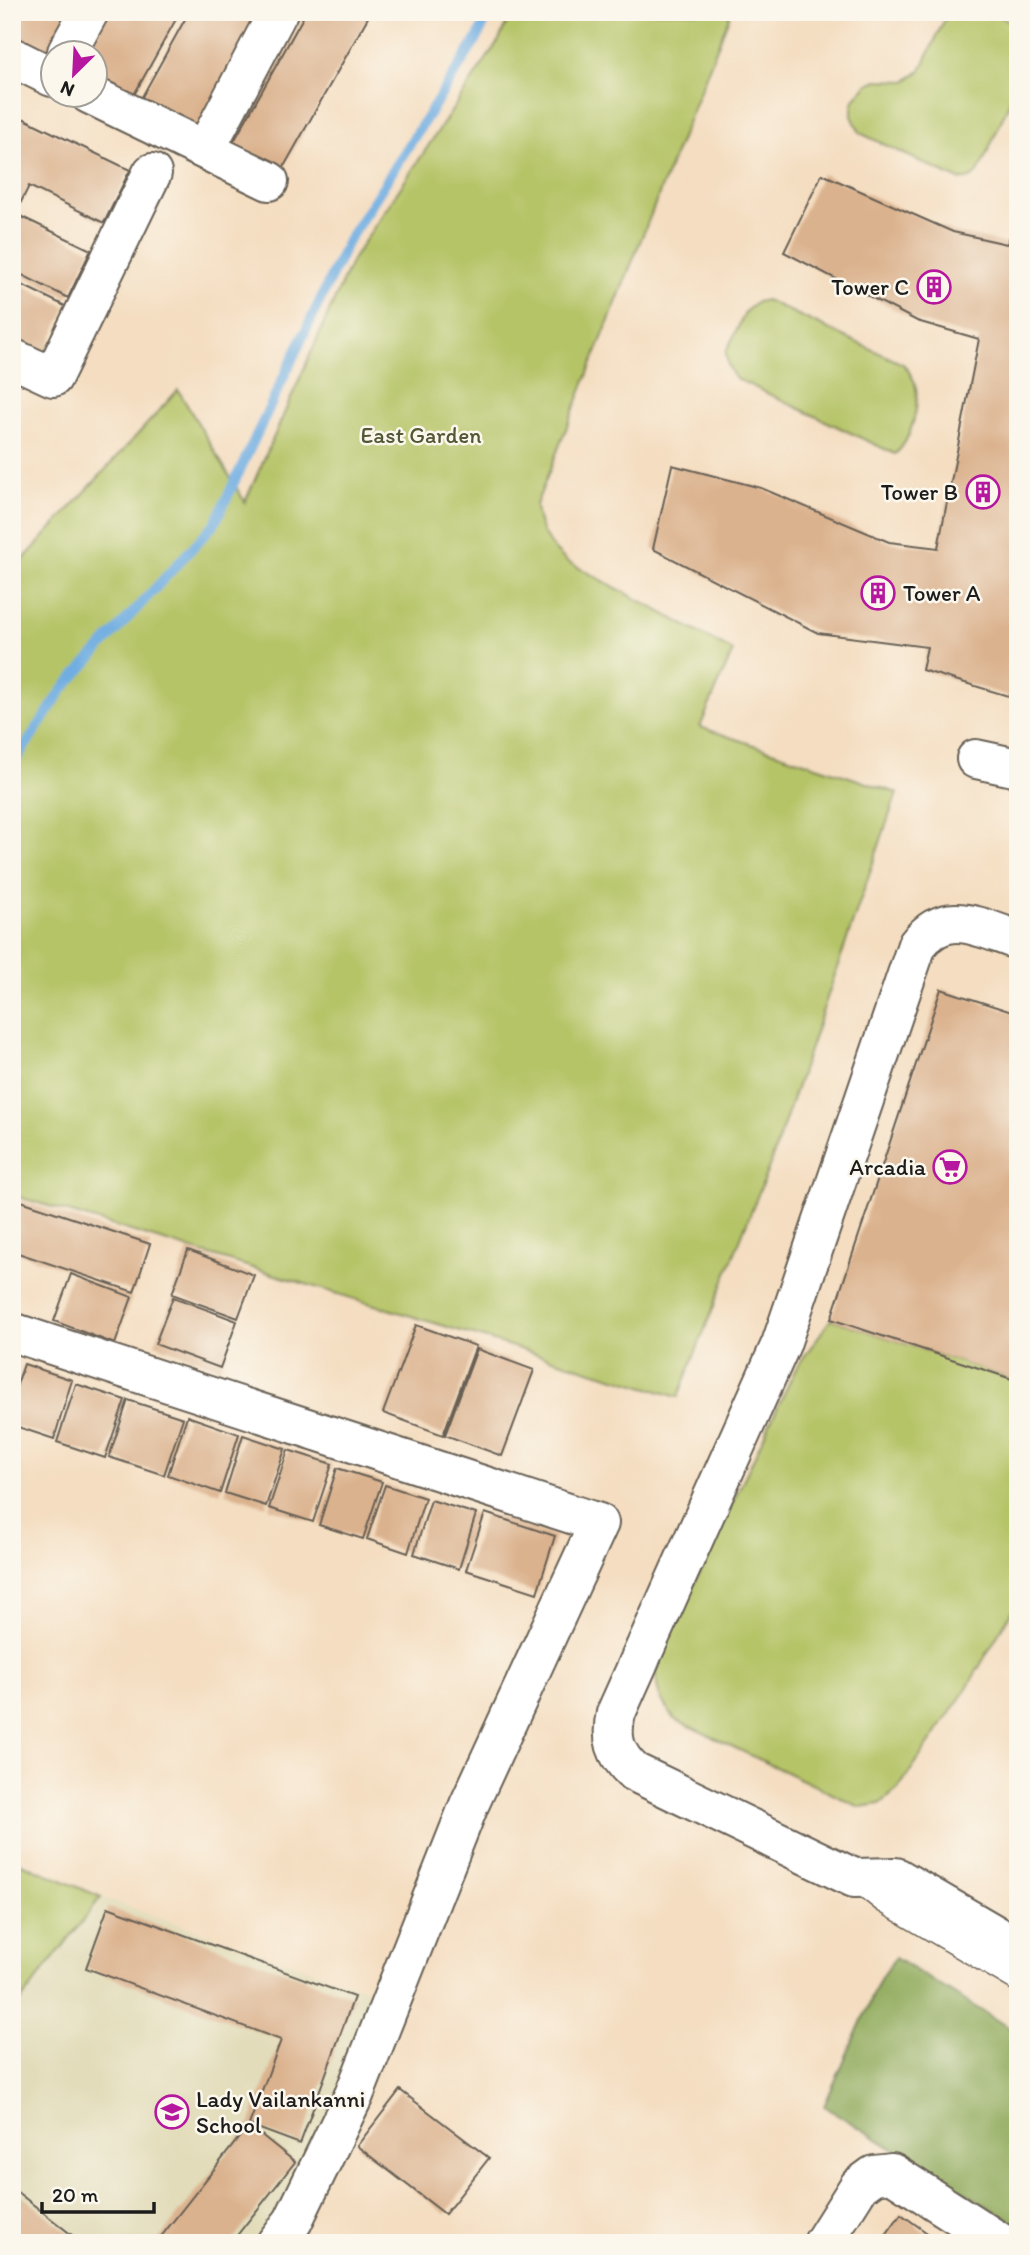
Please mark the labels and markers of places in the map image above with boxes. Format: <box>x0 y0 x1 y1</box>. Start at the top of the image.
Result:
building icon: Tower C <box>915 268 953 306</box>
place label: Tower C <box>831 273 909 301</box>
building icon: Tower B <box>964 473 1002 511</box>
place label: Tower B <box>881 478 958 506</box>
building icon: Tower A <box>859 574 897 612</box>
place label: Tower A <box>903 579 981 607</box>
supermarket icon: Arcadia <box>931 1148 969 1186</box>
place label: Arcadia <box>849 1153 926 1181</box>
place label: Lady Vailankanni School <box>196 2085 365 2139</box>
school or university icon: Lady Vailankanni School <box>153 2093 191 2131</box>

